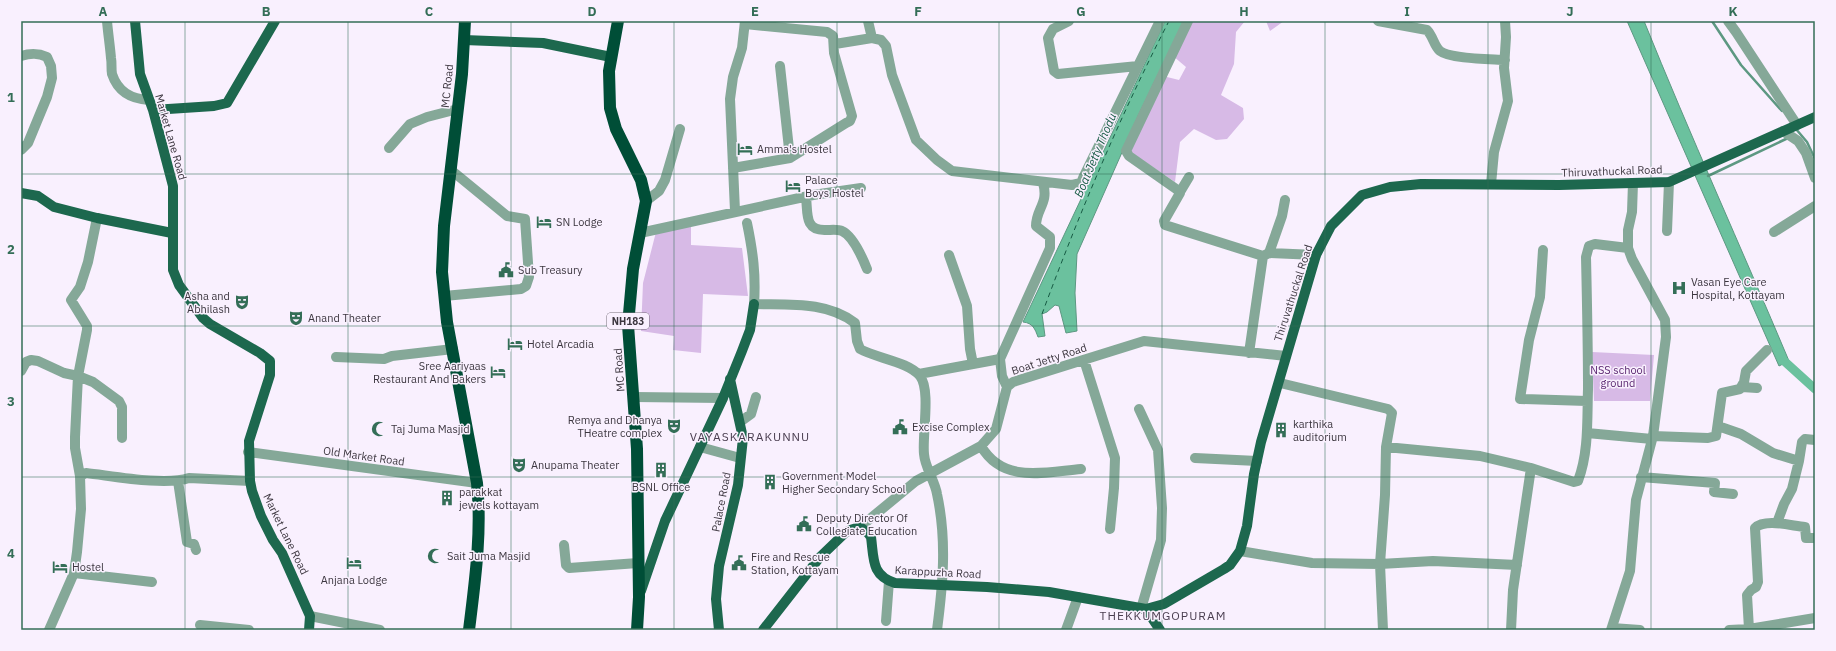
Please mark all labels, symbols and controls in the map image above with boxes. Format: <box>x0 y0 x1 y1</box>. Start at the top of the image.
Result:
text: A <box>99 3 108 20</box>
text: B <box>262 3 271 20</box>
text: C <box>425 3 434 20</box>
text: D <box>587 3 597 20</box>
text: E <box>751 3 759 20</box>
text: F <box>914 3 922 20</box>
text: G <box>1076 3 1086 20</box>
text: H <box>1239 3 1249 20</box>
text: I <box>1404 3 1410 20</box>
text: J <box>1566 3 1574 20</box>
text: K <box>1728 3 1738 20</box>
street label: MC Road <box>438 64 456 108</box>
text: 1 <box>7 89 15 106</box>
street label: Market Lane Road <box>152 93 190 181</box>
water label: Boat Jetty Thodu <box>1071 110 1120 199</box>
hotel icon: Amma's Hostel <box>736 140 754 158</box>
place label: Amma's Hostel <box>757 142 832 156</box>
street label: Thiruvathuckal Road <box>1561 162 1663 180</box>
place label: Palace Boys Hostel <box>805 173 864 200</box>
hotel icon: Palace Boys Hostel <box>784 177 802 195</box>
hotel icon: SN Lodge <box>535 213 553 231</box>
place label: SN Lodge <box>556 215 603 229</box>
text: 2 <box>7 241 15 258</box>
street label: Thiruvathuckal Road <box>1271 243 1315 343</box>
public building icon: Sub Treasury <box>497 261 515 279</box>
place label: Sub Treasury <box>518 263 583 277</box>
place label: Vasan Eye Care Hospital, Kottayam <box>1691 275 1785 302</box>
hospital icon: Vasan Eye Care Hospital, Kottayam <box>1670 279 1688 297</box>
place label: Asha and Abhilash <box>184 289 230 316</box>
theatre icon: Asha and Abhilash <box>233 293 251 311</box>
theatre icon: Anand Theater <box>287 309 305 327</box>
place label: Anand Theater <box>308 311 381 325</box>
road number: NH183 <box>607 313 649 329</box>
hotel icon: Hotel Arcadia <box>506 335 524 353</box>
place label: Hotel Arcadia <box>527 337 594 351</box>
street label: Boat Jetty Road <box>1010 340 1088 378</box>
street label: MC Road <box>610 348 628 392</box>
place label: Sree Aariyaas Restaurant And Bakers <box>373 359 486 386</box>
hotel icon: Sree Aariyaas Restaurant And Bakers <box>489 363 507 381</box>
park label: NSS school ground <box>1590 363 1646 390</box>
text: 3 <box>7 393 15 410</box>
place label: Remya and Dhanya THeatre complex <box>568 413 662 440</box>
theatre icon: Remya and Dhanya THeatre complex <box>665 417 683 435</box>
place label: karthika auditorium <box>1293 417 1347 444</box>
public building icon: Excise Complex <box>891 418 909 436</box>
mosque icon: Taj Juma Masjid <box>370 420 388 438</box>
place label: Excise Complex <box>912 420 990 434</box>
building icon: karthika auditorium <box>1272 421 1290 439</box>
place label: Taj Juma Masjid <box>391 422 470 436</box>
district label: VAYASKARAKUNNU <box>690 429 810 444</box>
street label: Old Market Road <box>322 443 406 469</box>
theatre icon: Anupama Theater <box>510 456 528 474</box>
place label: Anupama Theater <box>531 458 619 472</box>
building icon: BSNL Office <box>652 461 670 479</box>
place label: Government Model Higher Secondary School <box>782 469 906 496</box>
street label: Palace Road <box>708 471 734 533</box>
building icon: Government Model Higher Secondary School <box>761 473 779 491</box>
place label: BSNL Office <box>632 480 690 494</box>
place label: parakkat jewels kottayam <box>459 485 539 512</box>
building icon: parakkat jewels kottayam <box>438 489 456 507</box>
street label: Market Lane Road <box>260 491 312 577</box>
place label: Deputy Director Of Collegiate Education <box>816 511 917 538</box>
public building icon: Deputy Director Of Collegiate Education <box>795 515 813 533</box>
text: 4 <box>7 545 15 562</box>
mosque icon: Sait Juma Masjid <box>426 547 444 565</box>
place label: Sait Juma Masjid <box>447 549 530 563</box>
place label: Fire and Rescue Station, Kottayam <box>751 550 839 577</box>
hotel icon: Anjana Lodge <box>345 554 363 572</box>
public building icon: Fire and Rescue Station, Kottayam <box>730 554 748 572</box>
hotel icon: Hostel <box>51 558 69 576</box>
place label: Hostel <box>72 560 104 574</box>
street label: Karappuzha Road <box>894 563 982 581</box>
place label: Anjana Lodge <box>321 573 387 587</box>
district label: THEKKUMGOPURAM <box>1100 608 1226 623</box>

